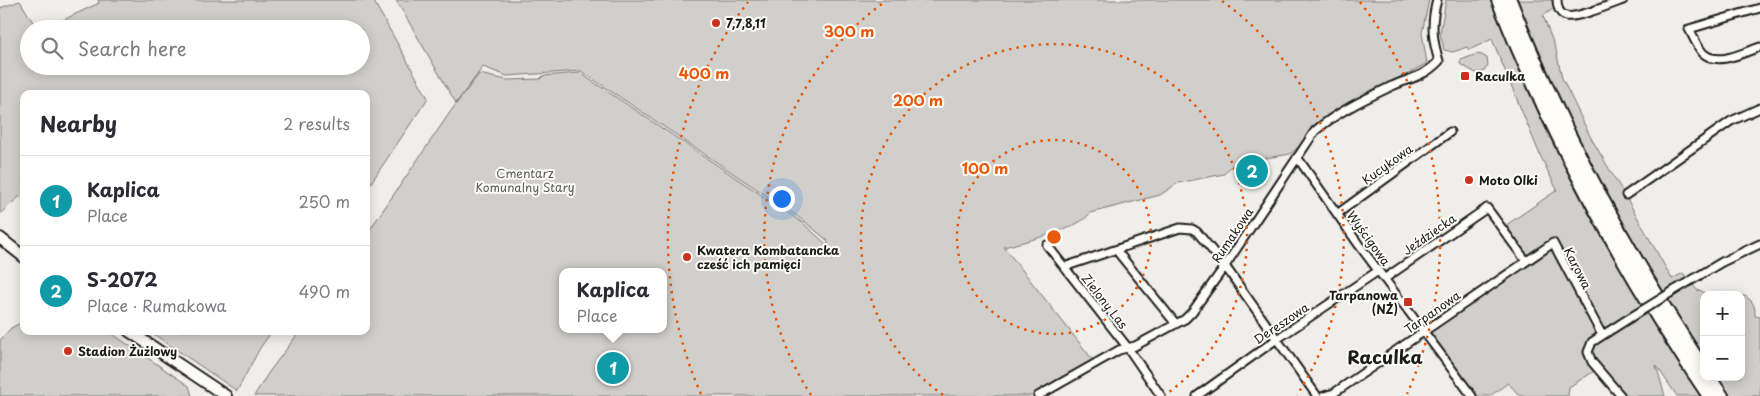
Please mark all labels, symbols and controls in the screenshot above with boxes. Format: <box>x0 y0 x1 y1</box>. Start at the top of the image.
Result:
place label: 7,7,8,11 <box>726 14 766 32</box>
marker: 7,7,8,11 <box>710 17 722 29</box>
text: 300 m <box>824 19 874 42</box>
search box <box>20 20 370 75</box>
icon: search <box>38 34 66 62</box>
text: Search here <box>78 34 187 62</box>
text: 400 m <box>679 61 729 84</box>
place label: Raculka <box>1475 67 1525 85</box>
marker: Raculka <box>1459 70 1471 82</box>
text: 200 m <box>893 88 943 111</box>
text: Nearby <box>40 107 117 139</box>
text: 2 results <box>283 111 350 135</box>
street label: Kucykowa <box>1358 139 1416 189</box>
pin: 2 <box>1236 152 1268 190</box>
text: 100 m <box>962 156 1008 179</box>
park label: Cmentarz Komunalny Stary <box>475 164 575 196</box>
place label: Moto Olki <box>1479 171 1538 189</box>
marker: Moto Olki <box>1463 174 1475 186</box>
text: Kaplica <box>87 175 160 203</box>
your location <box>769 186 795 212</box>
text: 1 <box>52 189 60 213</box>
text: 250 m <box>299 189 350 213</box>
text: Place <box>87 203 128 227</box>
street label: Rumakowa <box>1207 203 1257 266</box>
street label: Wyścigowa <box>1343 207 1395 269</box>
street label: Jeździecka <box>1399 209 1460 259</box>
centre of rings <box>1045 228 1063 246</box>
place label: Kwatera Kombatancka cześć ich pamięci <box>697 241 839 273</box>
street label: Karowa <box>1560 244 1596 293</box>
marker: Kwatera Kombatancka cześć ich pamięci <box>681 251 693 263</box>
text: S-2072 <box>87 265 158 293</box>
popup <box>559 268 667 333</box>
street label: Zielony Las <box>1078 270 1132 333</box>
text: Kaplica <box>577 275 649 303</box>
text: 2 <box>50 279 62 303</box>
text: 490 m <box>299 279 350 303</box>
place label: Tarpanowa (NŻ) <box>1329 286 1398 318</box>
street label: Tarpanowa <box>1400 286 1464 338</box>
map controls <box>1700 291 1745 381</box>
button: + <box>1700 291 1745 336</box>
text: Place · Rumakowa <box>87 293 227 317</box>
marker: Tarpanowa (NŻ) <box>1402 296 1414 308</box>
street label: Dereszowa <box>1250 298 1313 348</box>
text: Place <box>577 303 617 327</box>
button: − <box>1700 336 1745 381</box>
place label: Stadion Żużlowy <box>78 342 177 360</box>
district label: Raculka <box>1347 343 1423 370</box>
marker: Stadion Żużlowy <box>62 345 74 357</box>
pin: 1 <box>597 349 629 387</box>

